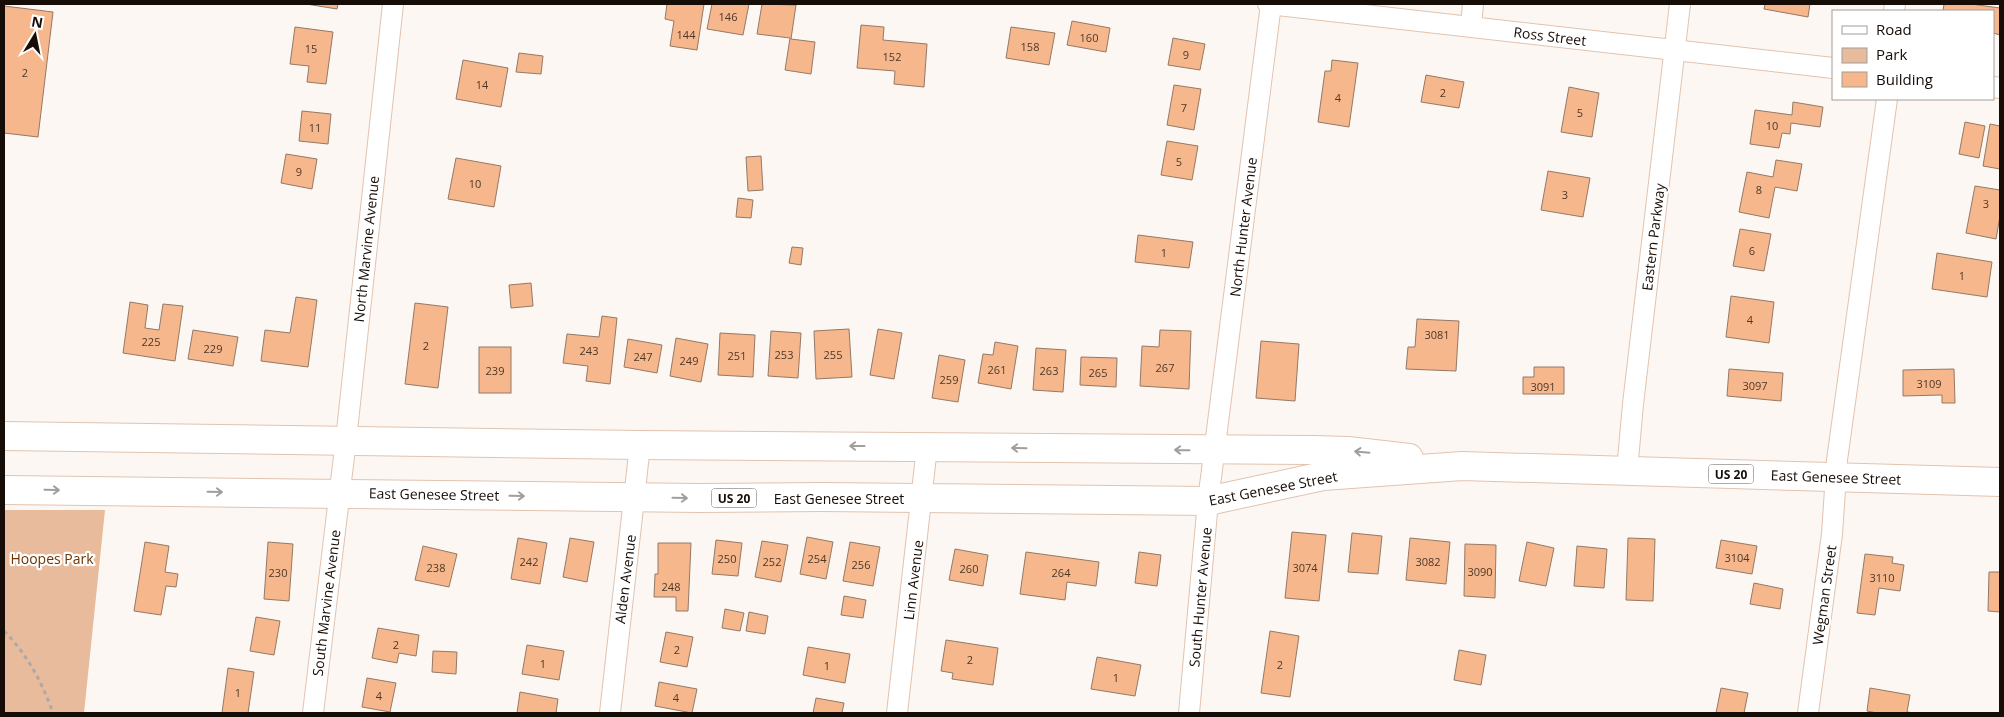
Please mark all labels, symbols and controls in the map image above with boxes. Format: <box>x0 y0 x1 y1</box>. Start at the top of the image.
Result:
house number: 146 <box>719 9 737 24</box>
north arrow <box>10 10 60 60</box>
legend <box>1832 10 1994 100</box>
text: N <box>30 11 45 32</box>
text: Road <box>1876 19 1912 39</box>
street label: Ross Street <box>1513 22 1587 50</box>
house number: 144 <box>677 27 696 42</box>
house number: 160 <box>1080 30 1098 45</box>
house number: 158 <box>1021 39 1039 54</box>
house number: 15 <box>305 41 317 56</box>
text: Park <box>1876 44 1907 64</box>
house number: 9 <box>1183 47 1189 62</box>
house number: 152 <box>883 49 901 64</box>
house number: 2 <box>22 65 28 80</box>
text: Building <box>1876 69 1933 89</box>
house number: 14 <box>476 77 489 92</box>
house number: 2 <box>1440 85 1446 100</box>
house number: 4 <box>1335 90 1342 105</box>
house number: 7 <box>1181 100 1187 115</box>
house number: 5 <box>1577 105 1583 120</box>
house number: 10 <box>1766 118 1778 133</box>
house number: 11 <box>309 120 321 135</box>
house number: 5 <box>1176 154 1182 169</box>
street label: North Hunter Avenue <box>1225 156 1261 298</box>
house number: 9 <box>296 164 302 179</box>
street label: North Marvine Avenue <box>349 175 383 323</box>
house number: 10 <box>469 176 481 191</box>
street label: Eastern Parkway <box>1637 181 1669 292</box>
house number: 8 <box>1756 182 1762 197</box>
house number: 3 <box>1562 187 1568 202</box>
house number: 3 <box>1983 196 1989 211</box>
house number: 6 <box>1749 243 1755 258</box>
house number: 1 <box>1161 245 1167 260</box>
house number: 1 <box>1959 268 1965 283</box>
house number: 4 <box>1747 312 1754 327</box>
house number: 3081 <box>1424 327 1450 342</box>
house number: 225 <box>142 334 160 349</box>
house number: 2 <box>423 338 429 353</box>
house number: 229 <box>204 341 222 356</box>
house number: 243 <box>580 343 598 358</box>
house number: 253 <box>775 347 793 362</box>
house number: 255 <box>824 347 842 362</box>
house number: 251 <box>728 348 746 363</box>
house number: 247 <box>634 349 652 364</box>
house number: 249 <box>680 353 698 368</box>
house number: 267 <box>1156 360 1174 375</box>
house number: 261 <box>988 362 1006 377</box>
house number: 239 <box>486 363 504 378</box>
house number: 263 <box>1040 363 1058 378</box>
house number: 265 <box>1089 365 1107 380</box>
house number: 259 <box>940 372 958 387</box>
house number: 3109 <box>1916 376 1942 391</box>
house number: 3097 <box>1742 378 1768 393</box>
house number: 3091 <box>1530 379 1556 394</box>
one-way arrow <box>849 441 866 451</box>
one-way arrow <box>1012 443 1028 453</box>
one-way arrow <box>1174 445 1190 455</box>
one-way arrow <box>1354 448 1370 457</box>
road number: US 20 <box>1708 464 1754 484</box>
street label: East Genesee Street <box>1770 465 1902 489</box>
street label: East Genesee Street <box>1207 466 1339 510</box>
street label: East Genesee Street <box>369 483 499 505</box>
one-way arrow <box>44 485 60 495</box>
one-way arrow <box>206 487 223 497</box>
road number: US 20 <box>712 488 756 508</box>
street label: East Genesee Street <box>774 489 904 508</box>
one-way arrow <box>509 491 525 500</box>
one-way arrow <box>672 493 688 503</box>
street label: South Hunter Avenue <box>1184 526 1216 668</box>
street label: South Marvine Avenue <box>308 529 344 677</box>
street label: Alden Avenue <box>610 533 640 625</box>
street label: Linn Avenue <box>899 539 927 621</box>
street label: Wegman Street <box>1808 544 1840 646</box>
park label: Hoopes Park <box>10 549 94 568</box>
house number: 3104 <box>1724 550 1750 565</box>
house number: 250 <box>718 551 736 566</box>
house number: 254 <box>808 551 827 566</box>
house number: 242 <box>520 554 538 569</box>
house number: 252 <box>763 554 781 569</box>
house number: 3082 <box>1415 554 1441 569</box>
house number: 256 <box>852 557 870 572</box>
house number: 238 <box>427 560 445 575</box>
house number: 3074 <box>1292 560 1318 575</box>
house number: 260 <box>960 561 978 576</box>
house number: 3090 <box>1467 564 1493 579</box>
house number: 230 <box>269 565 287 580</box>
house number: 264 <box>1052 565 1071 580</box>
house number: 3110 <box>1869 570 1895 585</box>
house number: 248 <box>662 579 680 594</box>
house number: 2 <box>393 637 399 652</box>
house number: 2 <box>674 642 680 657</box>
house number: 2 <box>967 652 973 667</box>
house number: 1 <box>540 656 546 671</box>
house number: 2 <box>1277 657 1283 672</box>
house number: 1 <box>824 658 830 673</box>
house number: 1 <box>1113 670 1119 685</box>
house number: 1 <box>235 685 241 700</box>
house number: 4 <box>376 688 383 703</box>
house number: 4 <box>673 690 680 705</box>

